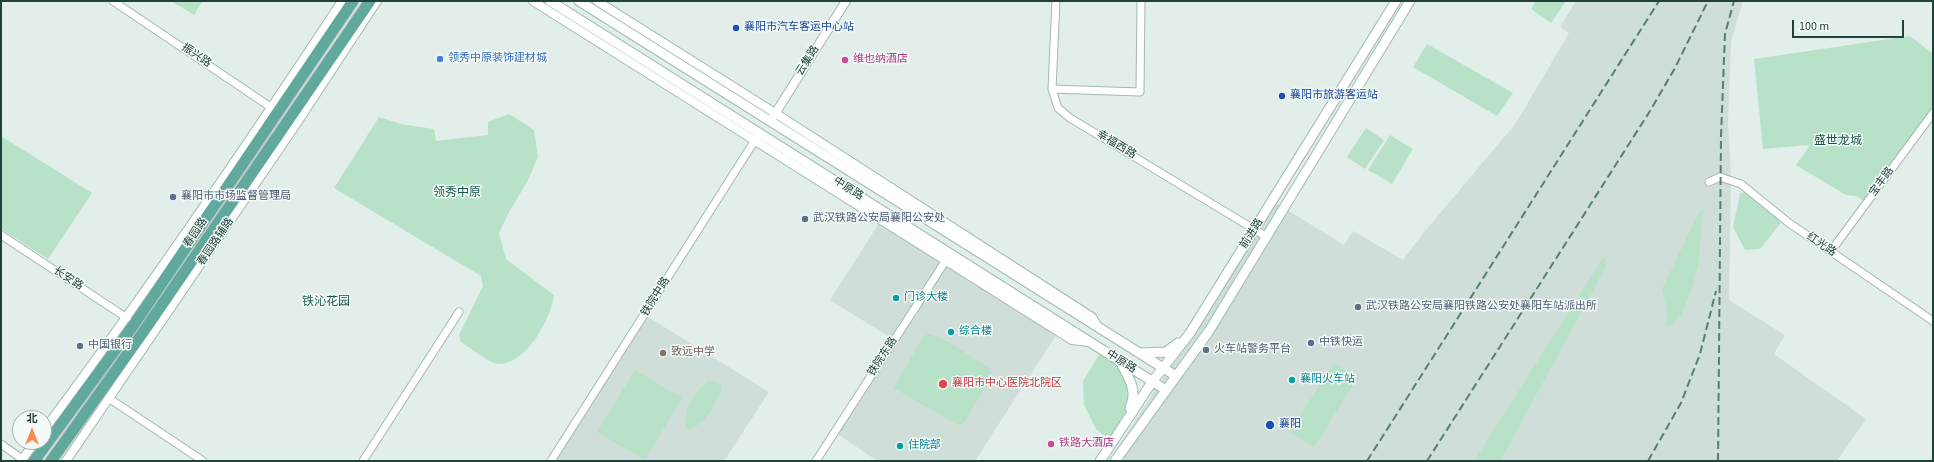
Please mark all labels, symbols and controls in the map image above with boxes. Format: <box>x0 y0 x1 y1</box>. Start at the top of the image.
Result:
scale bar <box>1794 12 1906 38</box>
text: 100 m <box>1799 18 1829 35</box>
place label: 襄阳市汽车客运中心站 <box>744 21 854 35</box>
marker: 襄阳市汽车客运中心站 <box>731 23 741 33</box>
street label: 振兴路 <box>179 41 213 71</box>
street label: 云集路 <box>794 44 822 78</box>
place label: 领秀中原装饰建材城 <box>448 52 547 66</box>
place label: 维也纳酒店 <box>853 53 908 67</box>
marker: 领秀中原装饰建材城 <box>435 54 445 64</box>
marker: 维也纳酒店 <box>840 55 850 65</box>
place label: 襄阳市旅游客运站 <box>1290 89 1378 103</box>
marker: 襄阳市旅游客运站 <box>1277 91 1287 101</box>
street label: 幸福西路 <box>1094 128 1138 162</box>
district label: 盛世龙城 <box>1814 134 1862 148</box>
street label: 宝丰路 <box>1867 165 1897 199</box>
street label: 中原路 <box>831 175 865 203</box>
district label: 领秀中原 <box>433 186 481 200</box>
place label: 襄阳市市场监督管理局 <box>181 190 291 204</box>
marker: 襄阳市市场监督管理局 <box>168 192 178 202</box>
place label: 武汉铁路公安局襄阳公安处 <box>813 212 945 226</box>
marker: 武汉铁路公安局襄阳公安处 <box>800 214 810 224</box>
street label: 春园路 <box>181 216 211 250</box>
street label: 春园路辅路 <box>195 216 237 268</box>
street label: 前进路 <box>1238 217 1266 251</box>
street label: 红光路 <box>1804 230 1838 260</box>
street label: 长安路 <box>51 264 85 294</box>
street label: 铁院中路 <box>639 275 673 319</box>
place label: 门诊大楼 <box>904 291 948 305</box>
marker: 门诊大楼 <box>891 293 901 303</box>
district label: 铁沁花园 <box>302 295 350 309</box>
place label: 武汉铁路公安局襄阳铁路公安处襄阳车站派出所 <box>1366 300 1597 314</box>
marker: 武汉铁路公安局襄阳铁路公安处襄阳车站派出所 <box>1353 302 1363 312</box>
place label: 综合楼 <box>959 325 992 339</box>
marker: 综合楼 <box>946 327 956 337</box>
street label: 铁院东路 <box>865 335 901 379</box>
place label: 中铁快运 <box>1319 336 1363 350</box>
marker: 中铁快运 <box>1306 338 1316 348</box>
place label: 中国银行 <box>88 339 132 353</box>
marker: 中国银行 <box>75 341 85 351</box>
place label: 火车站警务平台 <box>1214 343 1291 357</box>
marker: 火车站警务平台 <box>1201 345 1211 355</box>
place label: 致远中学 <box>671 346 715 360</box>
marker: 致远中学 <box>658 348 668 358</box>
street label: 中原路 <box>1104 348 1138 376</box>
place label: 襄阳火车站 <box>1300 373 1355 387</box>
marker: 襄阳火车站 <box>1287 375 1297 385</box>
place label: 襄阳市中心医院北院区 <box>952 377 1062 391</box>
marker: 襄阳市中心医院北院区 <box>937 378 949 390</box>
north arrow <box>12 410 52 450</box>
text: 北 <box>27 411 38 426</box>
place label: 襄阳 <box>1279 418 1301 432</box>
marker: 襄阳 <box>1264 419 1276 431</box>
place label: 铁路大酒店 <box>1059 437 1114 451</box>
place label: 住院部 <box>908 439 941 453</box>
marker: 铁路大酒店 <box>1046 439 1056 449</box>
marker: 住院部 <box>895 441 905 451</box>

